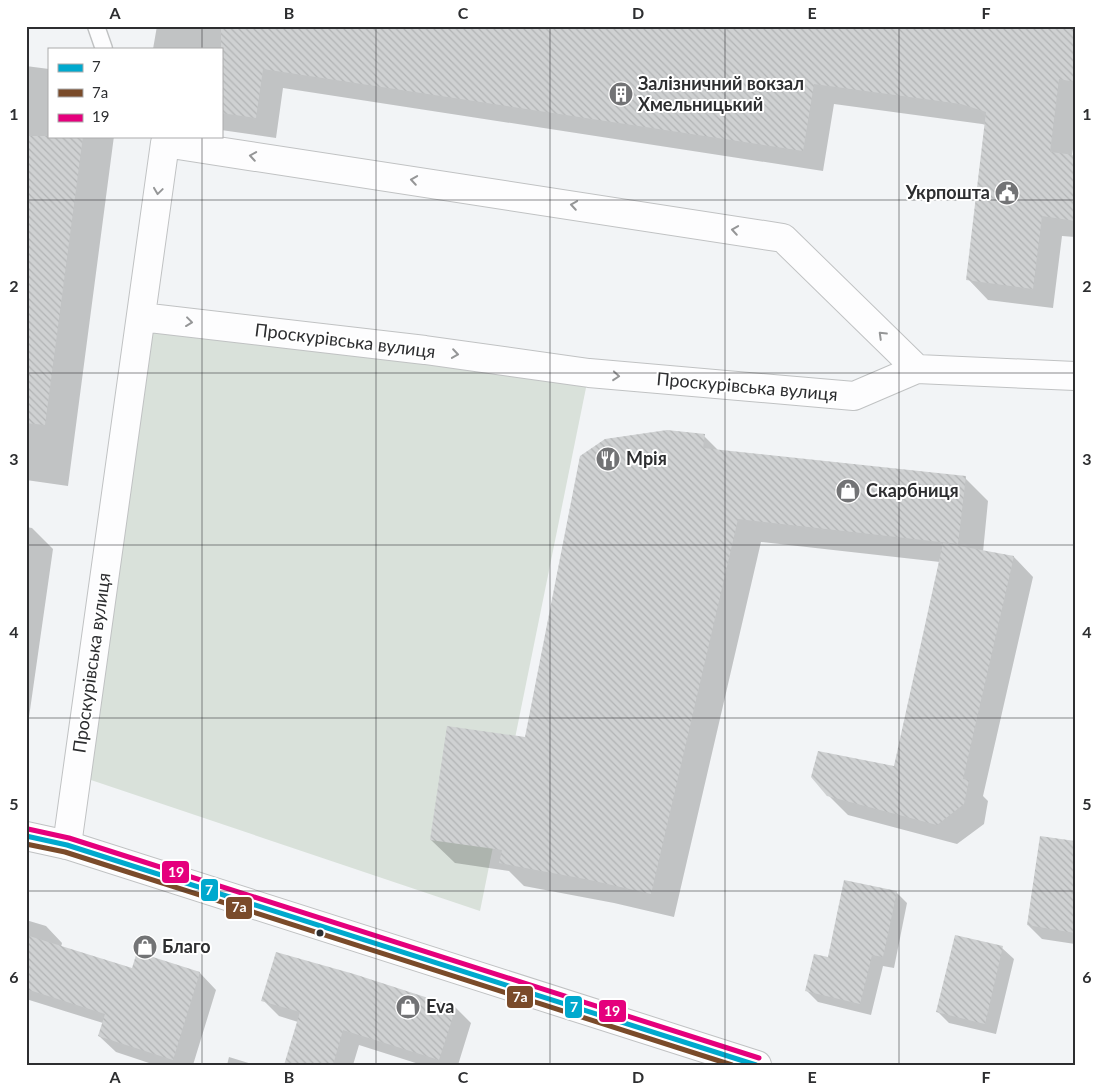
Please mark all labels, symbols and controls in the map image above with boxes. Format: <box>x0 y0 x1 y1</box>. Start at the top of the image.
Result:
text: A <box>108 3 121 22</box>
text: B <box>284 3 294 22</box>
text: C <box>458 3 469 22</box>
text: D <box>632 3 644 22</box>
text: E <box>807 3 817 22</box>
text: F <box>981 3 991 22</box>
legend <box>48 48 222 138</box>
text: 7 <box>92 57 101 75</box>
place label: Залізничний вокзал Хмельницький <box>638 72 804 115</box>
building icon: Залізничний вокзал Хмельницький <box>608 81 634 107</box>
text: 7а <box>92 83 108 101</box>
text: 1 <box>9 104 19 123</box>
text: 1 <box>1082 104 1092 123</box>
text: 19 <box>92 107 109 125</box>
one-way arrow <box>249 151 257 162</box>
one-way arrow <box>410 176 418 186</box>
public building icon: Укрпошта <box>994 180 1020 206</box>
place label: Укрпошта <box>905 181 990 203</box>
one-way arrow <box>154 186 164 195</box>
one-way arrow <box>570 201 579 211</box>
one-way arrow <box>731 226 739 236</box>
text: 2 <box>9 276 19 295</box>
text: 2 <box>1082 276 1092 295</box>
one-way arrow <box>186 316 194 327</box>
street label: Проскурівська вулиця <box>254 318 437 362</box>
one-way arrow <box>879 332 888 341</box>
one-way arrow <box>451 348 459 359</box>
street label: Проскурівська вулиця <box>656 367 839 405</box>
one-way arrow <box>612 370 620 381</box>
restaurant icon: Мрія <box>595 446 621 472</box>
place label: Мрія <box>626 447 667 469</box>
text: 3 <box>9 449 19 468</box>
text: 3 <box>1082 449 1092 468</box>
shop icon: Скарбниця <box>835 478 861 504</box>
place label: Скарбниця <box>866 479 959 501</box>
street label: Проскурівська вулиця <box>67 571 115 754</box>
text: 4 <box>9 622 19 641</box>
text: 4 <box>1082 622 1092 641</box>
text: 5 <box>9 794 19 813</box>
text: 5 <box>1082 794 1092 813</box>
line badge: 19 <box>161 860 190 884</box>
text: 19 <box>168 863 184 880</box>
line badge: 7 <box>200 878 219 902</box>
text: 7 <box>205 881 213 898</box>
line badge: 7а <box>225 896 253 920</box>
text: 7а <box>231 898 247 915</box>
unlabelled marker <box>315 928 325 938</box>
shop icon: Благо <box>132 934 158 960</box>
place label: Благо <box>162 935 211 957</box>
text: 6 <box>9 967 19 986</box>
text: 6 <box>1082 967 1092 986</box>
line badge: 7а <box>506 985 534 1009</box>
text: 7а <box>512 988 528 1005</box>
shop icon: Eva <box>395 994 421 1020</box>
place label: Eva <box>426 995 454 1017</box>
line badge: 7 <box>564 995 583 1019</box>
text: 7 <box>570 998 578 1015</box>
line badge: 19 <box>598 999 627 1023</box>
text: 19 <box>604 1002 620 1019</box>
text: A <box>108 1067 121 1086</box>
text: B <box>284 1067 294 1086</box>
text: C <box>458 1067 469 1086</box>
text: D <box>632 1067 644 1086</box>
text: E <box>807 1067 817 1086</box>
text: F <box>981 1067 991 1086</box>

